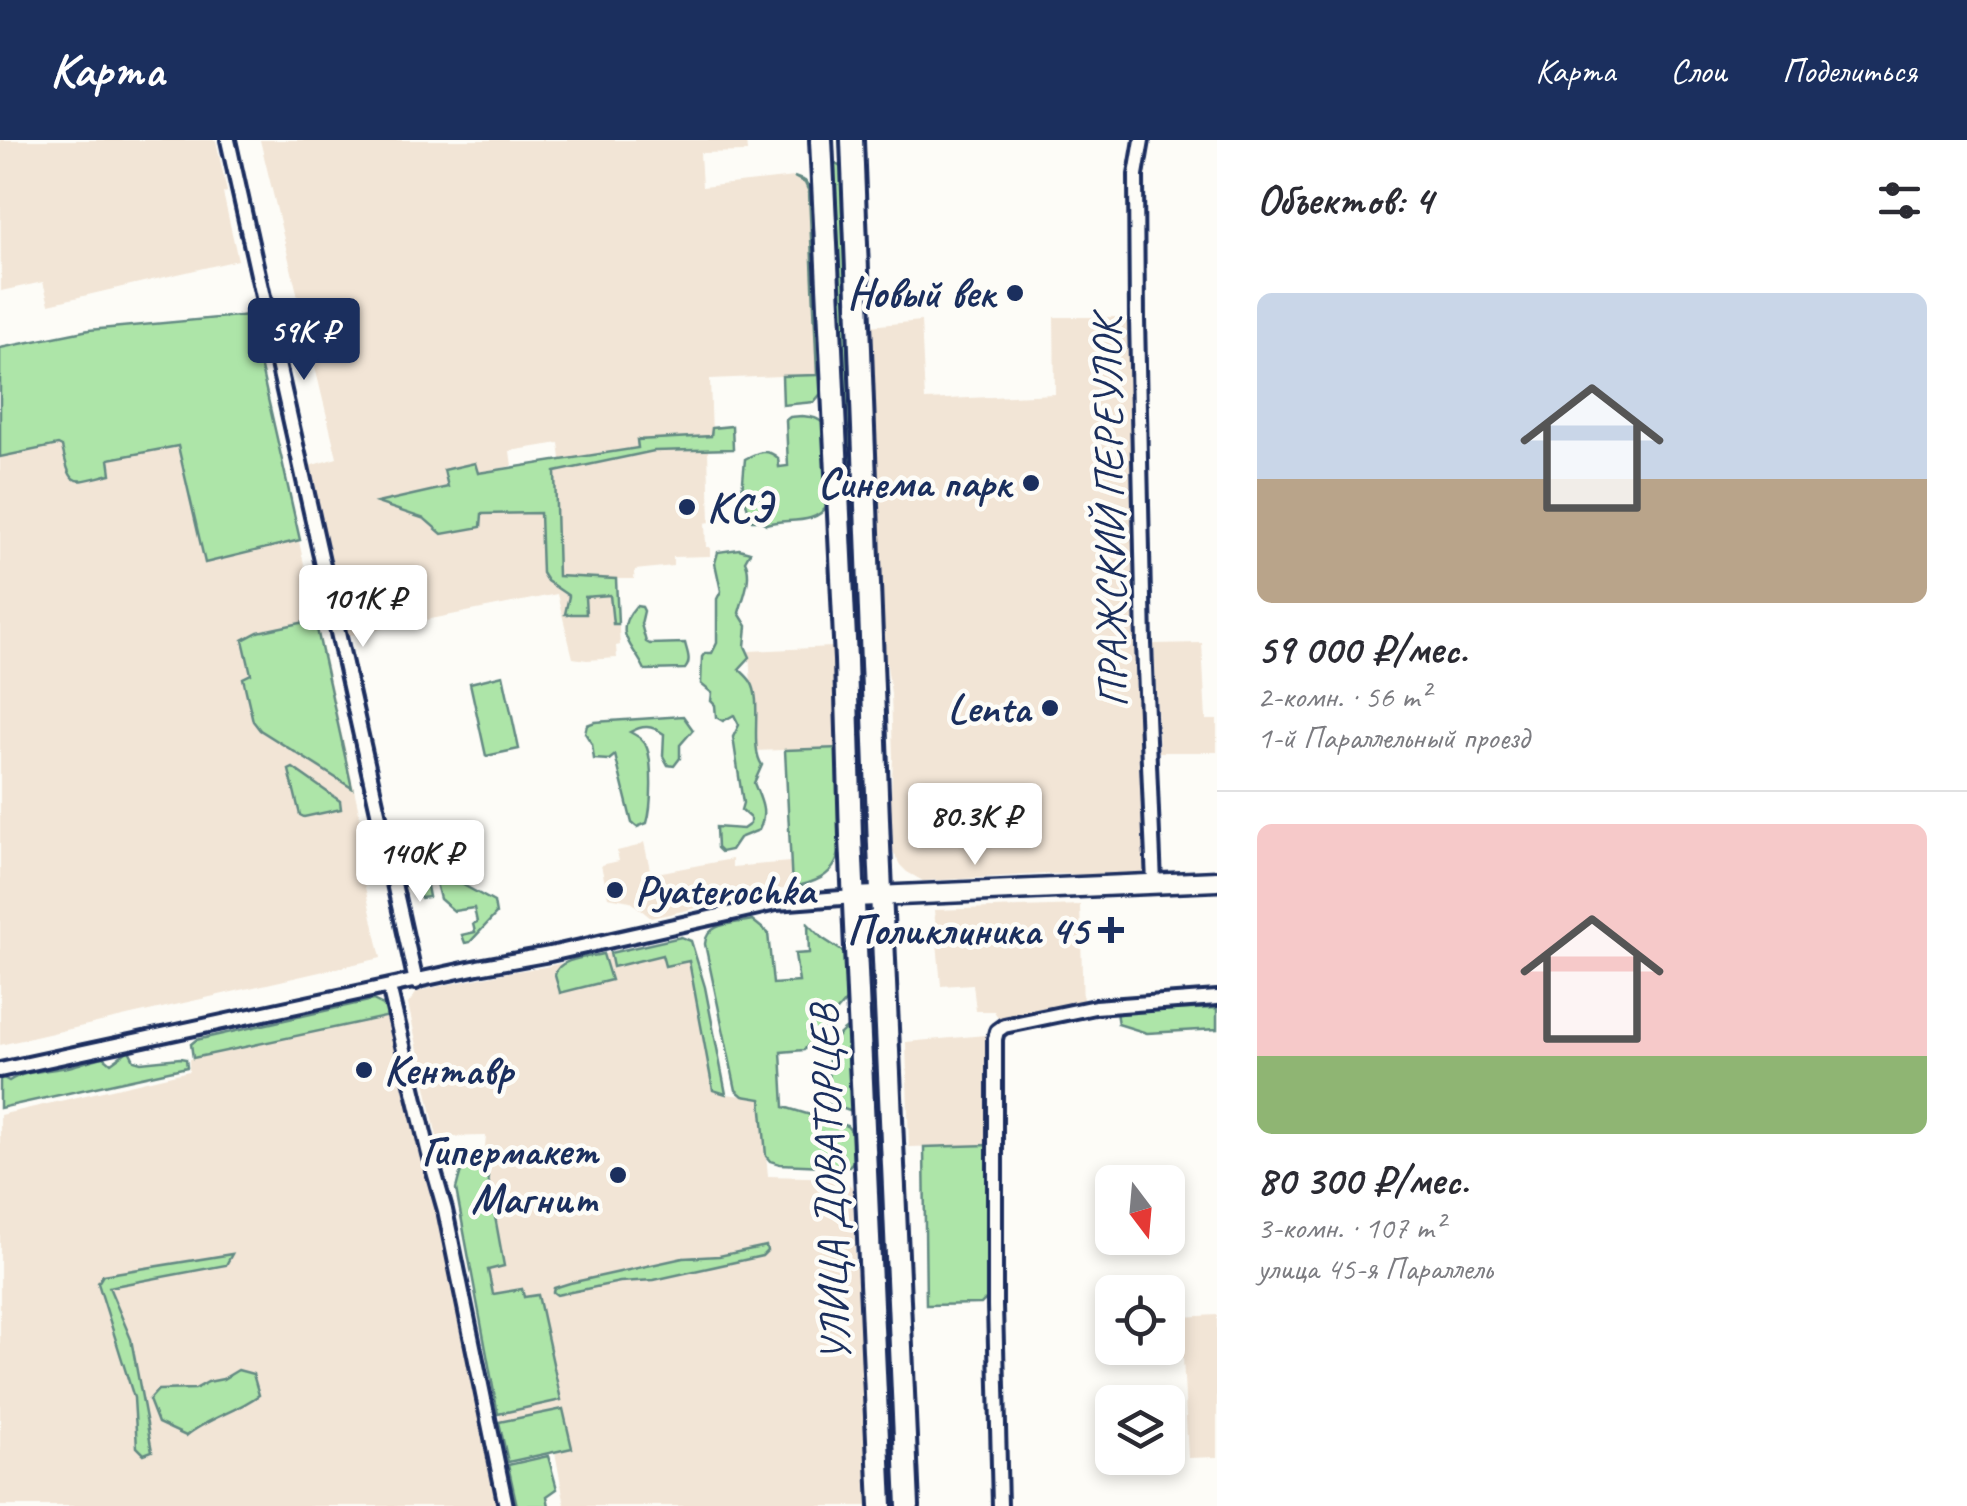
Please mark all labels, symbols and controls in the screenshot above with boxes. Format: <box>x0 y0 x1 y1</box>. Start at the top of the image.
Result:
text: Карта <box>50 40 164 100</box>
text: Карта <box>1535 48 1615 93</box>
text: Слои <box>1670 48 1727 93</box>
text: Поделиться <box>1782 48 1917 93</box>
icon: filters <box>1872 173 1927 228</box>
text: Объектов: 4 <box>1257 174 1433 227</box>
place label: Новый век <box>847 267 998 320</box>
marker: Новый век <box>1004 282 1026 304</box>
pin: 59K ₽ <box>234 298 374 383</box>
street label: ПРАЖСКИЙ ПЕРЕУЛОК <box>1080 308 1140 708</box>
text: 59K ₽ <box>270 310 338 351</box>
icon: home <box>1502 358 1682 538</box>
place label: Синема парк <box>818 457 1014 510</box>
marker: Синема парк <box>1020 472 1042 494</box>
place label: КСЭ <box>707 481 776 534</box>
marker: КСЭ <box>676 496 698 518</box>
pin: 101K ₽ <box>282 565 444 650</box>
text: 101K ₽ <box>321 577 405 618</box>
text: 59 000 ₽/мес. <box>1257 623 1467 676</box>
text: 2-комн. · 56 m² <box>1257 676 1429 717</box>
place label: Lenta <box>948 682 1033 735</box>
marker: Lenta <box>1039 697 1061 719</box>
text: 1-й Параллельный проезд <box>1257 717 1529 758</box>
pin: 80.3K ₽ <box>883 783 1067 868</box>
text: 80.3K ₽ <box>930 795 1020 836</box>
pin: 140K ₽ <box>339 820 501 905</box>
text: 140K ₽ <box>378 832 462 873</box>
place label: Pyaterochka <box>635 864 818 917</box>
marker: Pyaterochka <box>604 879 626 901</box>
icon: home <box>1502 889 1682 1069</box>
place label: Поликлиника 45 <box>847 904 1092 957</box>
marker: Поликлиника 45 <box>1098 917 1124 943</box>
street label: УЛИЦА ДОВАТОРЦЕВ <box>797 1000 863 1363</box>
place label: Кентавр <box>384 1044 516 1097</box>
marker: Кентавр <box>353 1059 375 1081</box>
place label: Гипермакет Магнит <box>421 1125 601 1226</box>
text: 80 300 ₽/мес. <box>1257 1154 1468 1207</box>
marker: Гипермакет Магнит <box>607 1164 629 1186</box>
north arrow <box>1095 1165 1185 1255</box>
map controls <box>1095 1165 1185 1475</box>
text: 3-комн. · 107 m² <box>1257 1207 1444 1248</box>
text: улица 45-я Параллель <box>1257 1248 1492 1289</box>
button: locate <box>1095 1275 1185 1365</box>
button: layers <box>1095 1385 1185 1475</box>

